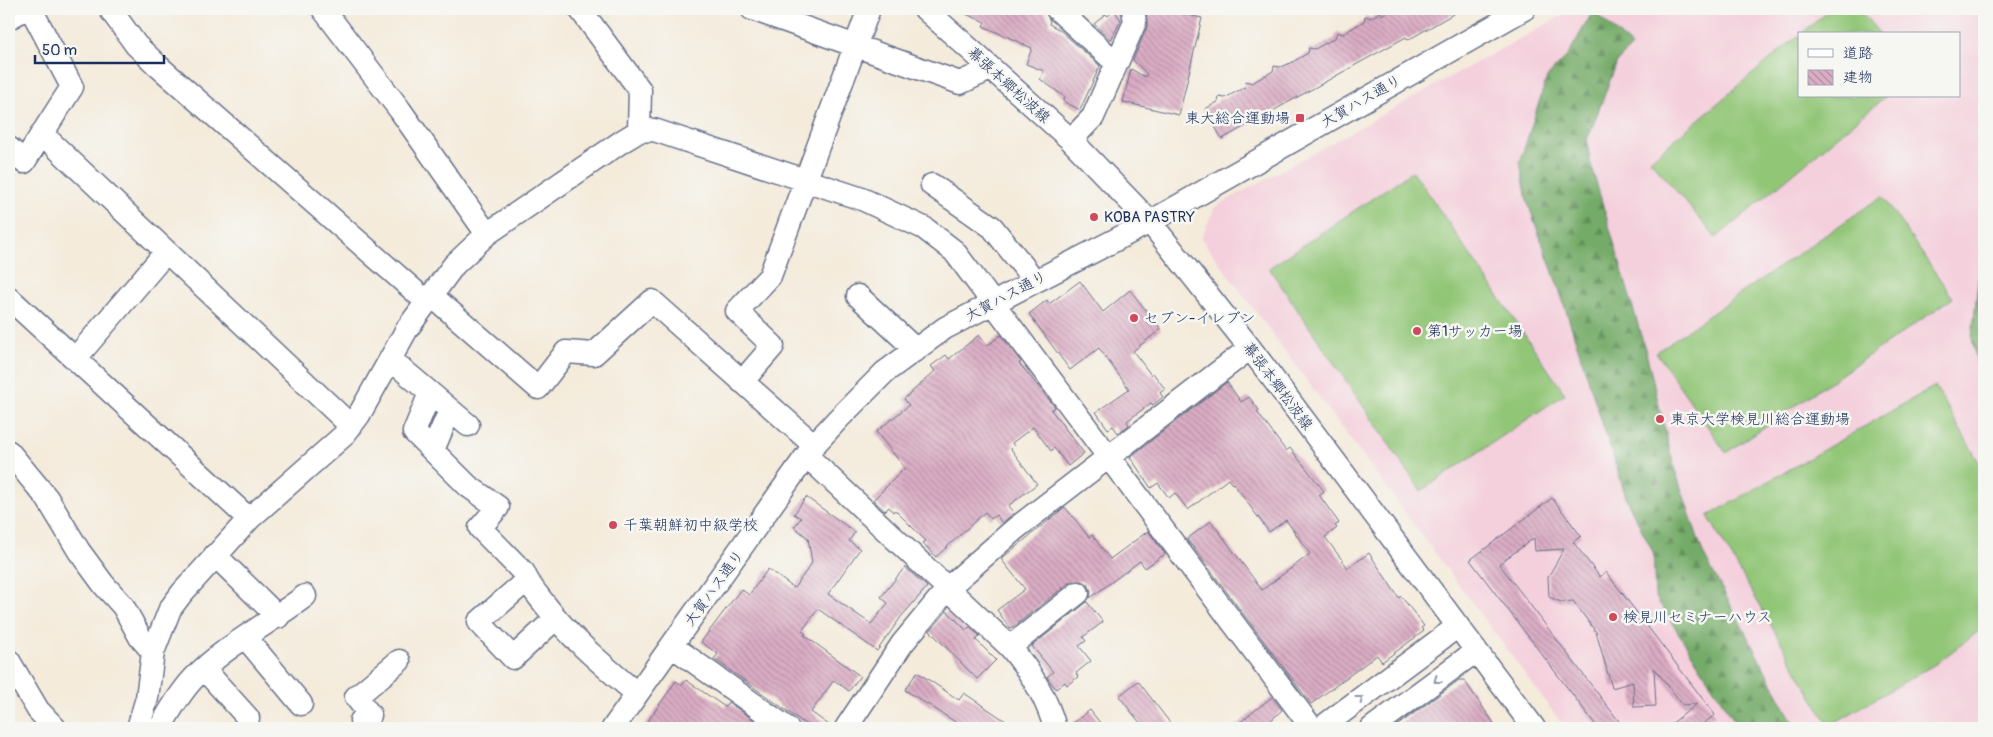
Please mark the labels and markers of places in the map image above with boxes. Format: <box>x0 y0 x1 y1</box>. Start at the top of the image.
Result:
place label: 東大総合運動場 <box>1185 109 1290 128</box>
marker: 東大総合運動場 <box>1294 112 1306 124</box>
place label: KOBA PASTRY <box>1104 208 1195 227</box>
marker: KOBA PASTRY <box>1088 211 1100 223</box>
place label: セブン-イレブン <box>1144 309 1255 328</box>
marker: セブン-イレブン <box>1128 312 1140 324</box>
place label: 第1サッカー場 <box>1427 322 1523 341</box>
marker: 第1サッカー場 <box>1411 325 1423 337</box>
place label: 東京大学検見川総合運動場 <box>1670 410 1850 429</box>
marker: 東京大学検見川総合運動場 <box>1654 413 1666 425</box>
place label: 千葉朝鮮初中級学校 <box>623 516 758 535</box>
marker: 千葉朝鮮初中級学校 <box>607 519 619 531</box>
place label: 検見川セミナーハウス <box>1623 608 1772 627</box>
marker: 検見川セミナーハウス <box>1607 611 1619 623</box>

